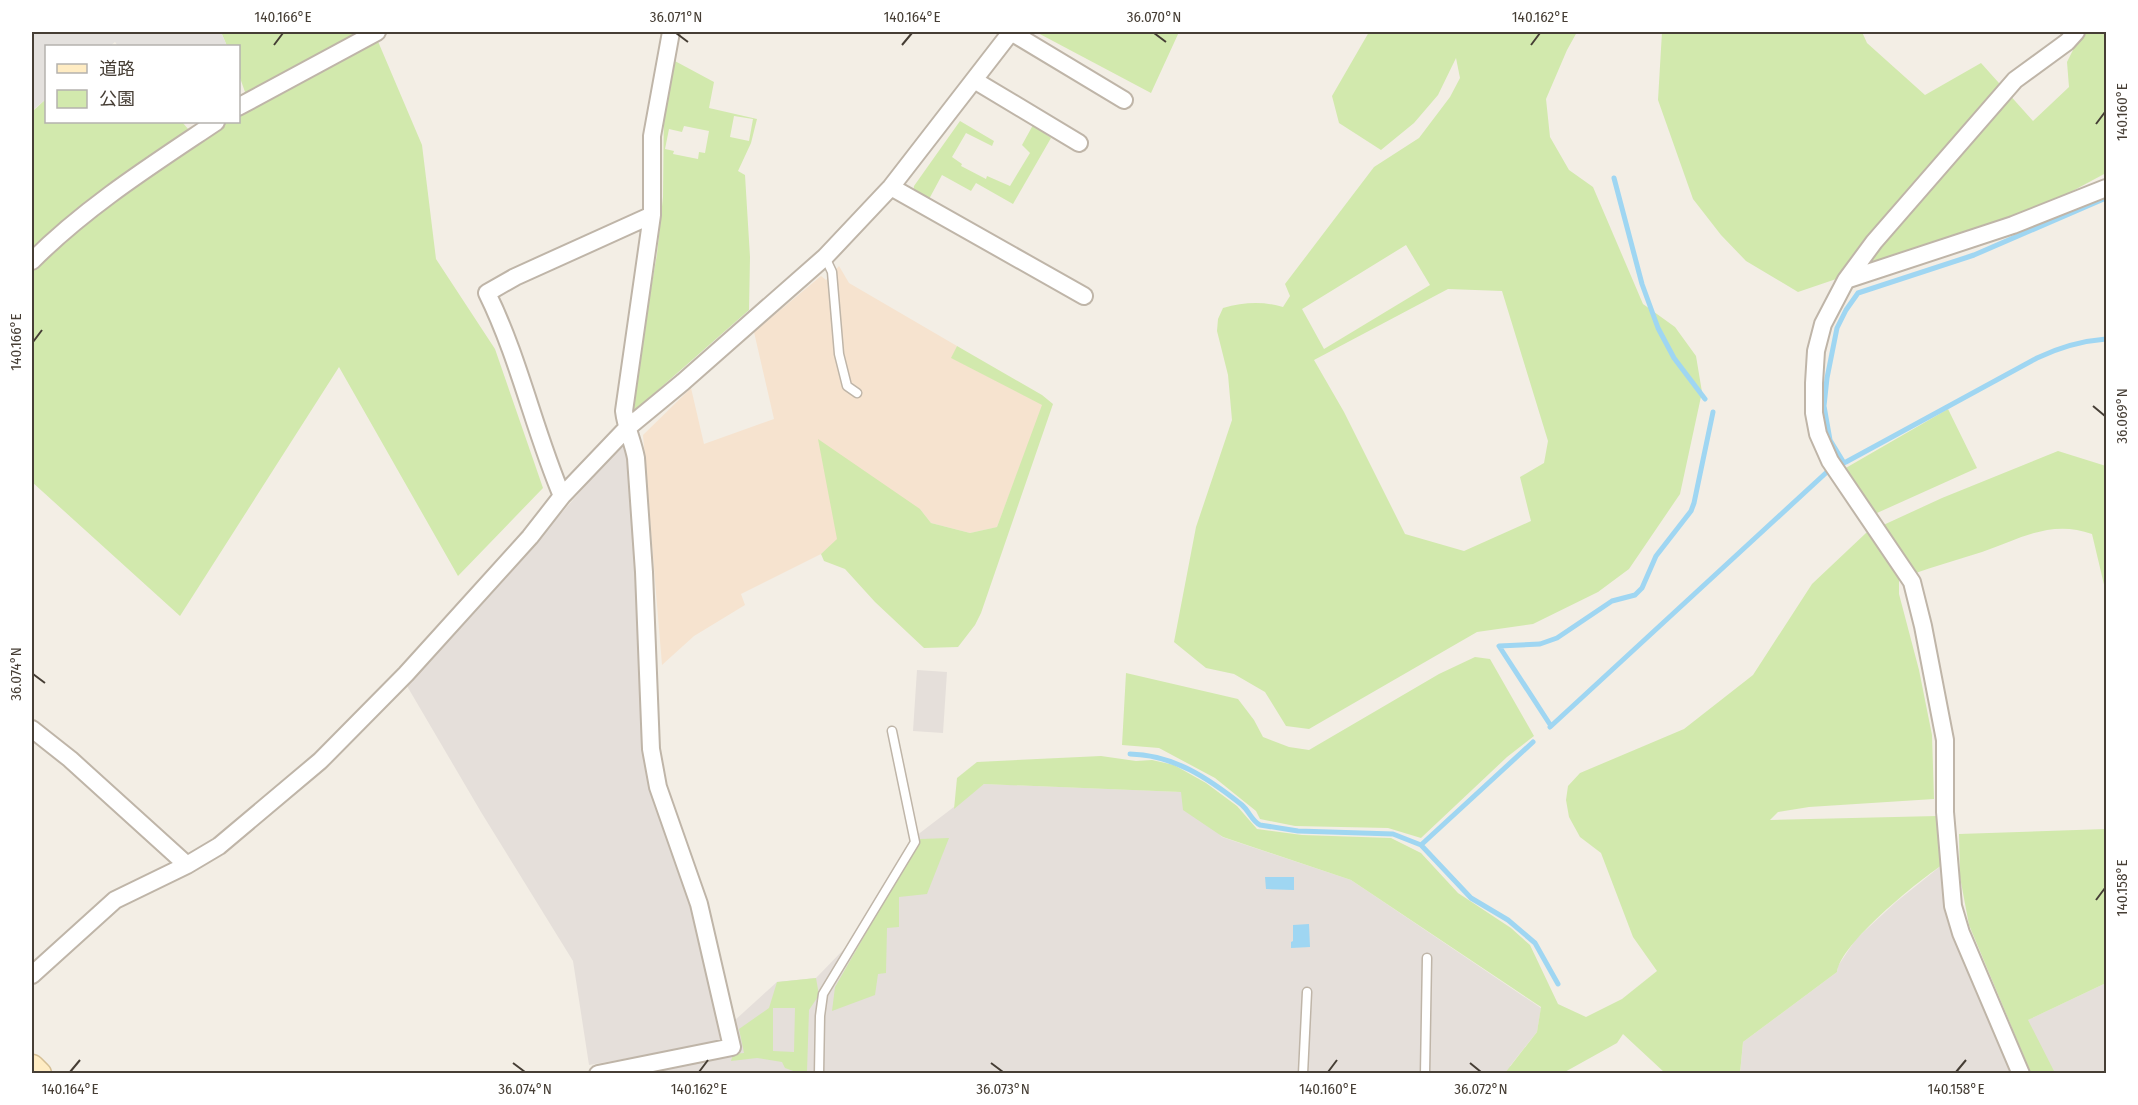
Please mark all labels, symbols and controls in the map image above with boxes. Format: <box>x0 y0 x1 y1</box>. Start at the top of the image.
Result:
text: 140.166°E <box>254 8 312 26</box>
text: 36.071°N <box>650 8 702 26</box>
text: 140.164°E <box>883 8 941 26</box>
text: 36.070°N <box>1127 8 1181 26</box>
text: 140.162°E <box>1512 8 1568 26</box>
legend <box>45 45 240 123</box>
text: 道路 <box>99 58 135 80</box>
text: 140.160°E <box>2113 83 2131 141</box>
text: 公園 <box>99 88 135 110</box>
text: 140.166°E <box>7 313 25 371</box>
text: 36.069°N <box>2113 388 2131 444</box>
text: 36.074°N <box>7 647 25 701</box>
text: 140.158°E <box>2113 860 2131 916</box>
text: 140.164°E <box>41 1080 99 1098</box>
text: 36.074°N <box>498 1080 552 1098</box>
text: 140.162°E <box>671 1080 727 1098</box>
text: 36.073°N <box>976 1080 1030 1098</box>
text: 140.160°E <box>1299 1080 1357 1098</box>
text: 36.072°N <box>1454 1080 1508 1098</box>
text: 140.158°E <box>1928 1080 1984 1098</box>

